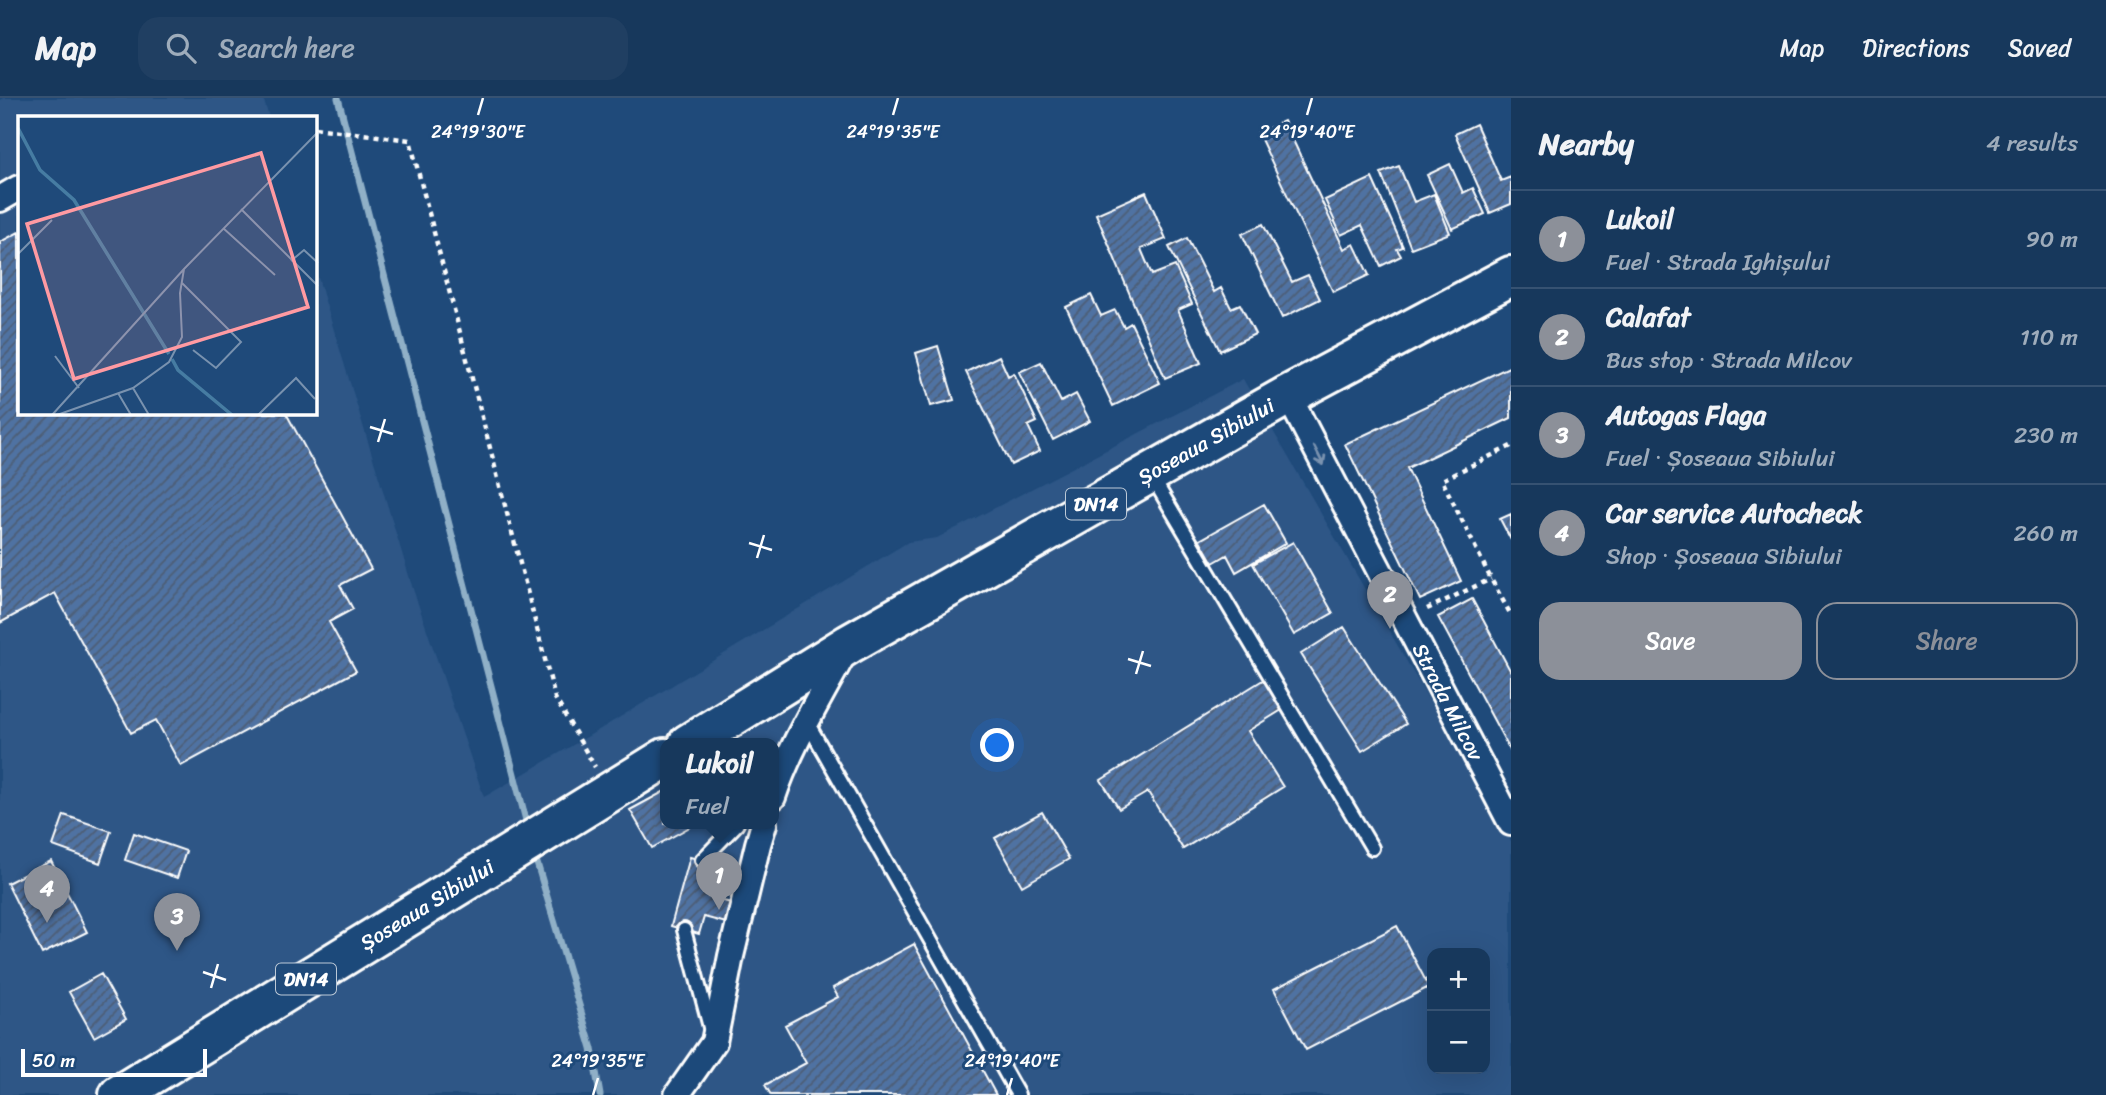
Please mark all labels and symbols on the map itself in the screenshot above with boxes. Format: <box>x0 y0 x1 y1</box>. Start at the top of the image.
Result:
inset map <box>18 116 317 415</box>
text: 24°19'30"E <box>431 116 526 148</box>
text: 24°19'35"E <box>846 116 941 148</box>
text: 24°19'40"E <box>1260 116 1355 148</box>
street label: Șoseaua Sibiului <box>1130 387 1283 496</box>
one-way arrow <box>1313 445 1326 466</box>
road number: DN14 <box>1066 488 1126 520</box>
pin: 2 <box>1367 571 1413 629</box>
street label: Strada Milcov <box>1401 636 1495 769</box>
your location <box>980 728 1014 762</box>
street label: Șoseaua Sibiului <box>352 848 503 961</box>
pin: 1 <box>696 852 742 910</box>
pin: 4 <box>24 865 70 923</box>
pin: 3 <box>154 893 200 951</box>
road number: DN14 <box>276 964 336 995</box>
text: 24°19'35"E <box>551 1045 646 1077</box>
text: 24°19'40"E <box>965 1045 1060 1077</box>
scale bar <box>21 1046 206 1078</box>

